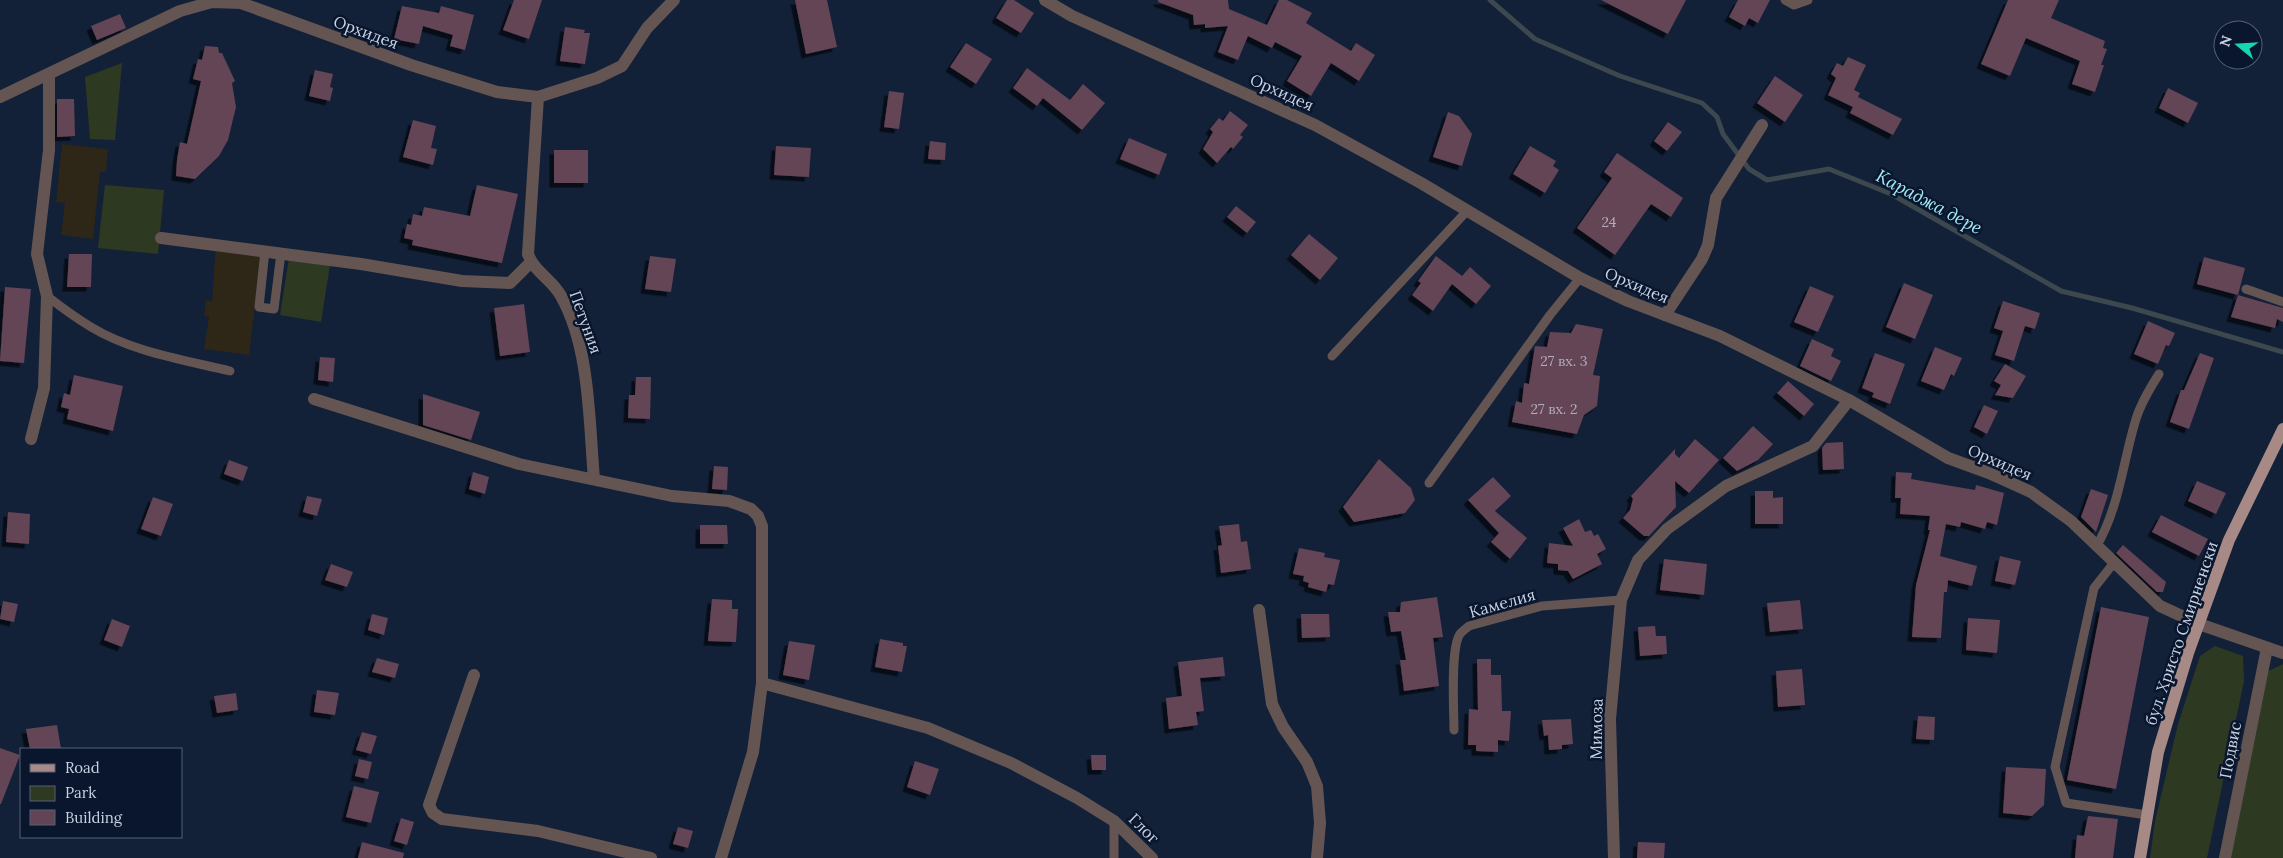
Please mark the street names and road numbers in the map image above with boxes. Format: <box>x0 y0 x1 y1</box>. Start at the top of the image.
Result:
street label: Орхидея <box>331 11 401 53</box>
street label: Орхидея <box>1247 69 1317 115</box>
street label: Орхидея <box>1602 263 1672 307</box>
street label: Петуния <box>565 288 607 356</box>
street label: Орхидея <box>1965 440 2035 484</box>
street label: бул. Христо Смирненски <box>2140 539 2222 727</box>
street label: Камелия <box>1467 584 1537 622</box>
street label: Мимоза <box>1585 698 1607 760</box>
street label: Подвис <box>2215 720 2245 780</box>
street label: Глог <box>1125 809 1163 847</box>

